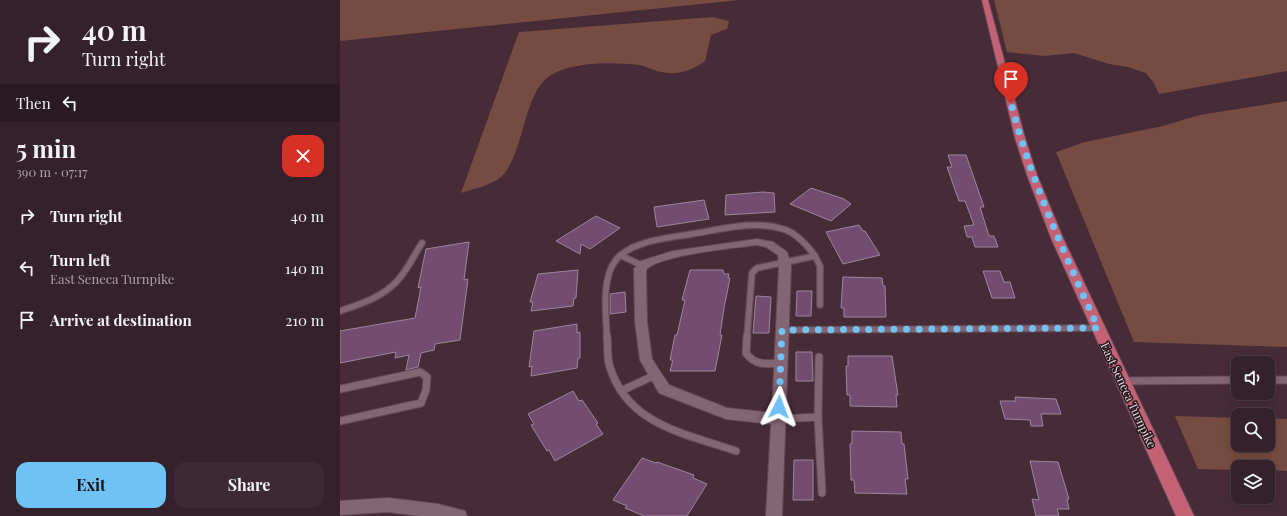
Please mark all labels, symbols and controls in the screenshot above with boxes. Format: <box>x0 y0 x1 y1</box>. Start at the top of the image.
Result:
text: 40 m <box>82 11 147 48</box>
icon: right <box>16 16 68 68</box>
text: Turn right <box>82 47 165 71</box>
pin <box>994 62 1028 103</box>
icon: arrive <box>1000 68 1022 90</box>
icon: left <box>59 92 81 114</box>
text: Then <box>16 93 51 113</box>
text: 5 min <box>16 132 76 164</box>
button: close <box>282 135 324 177</box>
text: 390 m · 07:17 <box>16 163 88 180</box>
icon: right <box>16 205 38 227</box>
text: Turn right <box>50 206 123 226</box>
text: 40 m <box>291 206 324 226</box>
text: Turn left <box>50 250 111 270</box>
icon: left <box>16 257 38 279</box>
text: 140 m <box>285 258 324 278</box>
text: East Seneca Turnpike <box>50 270 174 287</box>
icon: arrive <box>16 309 38 331</box>
text: Arrive at destination <box>50 310 192 330</box>
text: 210 m <box>285 310 324 330</box>
street label: East Seneca Turnpike <box>1098 340 1160 450</box>
map controls <box>1231 356 1275 504</box>
button: sound <box>1231 356 1275 400</box>
position arrow <box>758 386 800 428</box>
button: search <box>1231 408 1275 452</box>
button: layers <box>1231 460 1275 504</box>
button: Exit <box>16 462 166 508</box>
button: Share <box>174 462 324 508</box>

